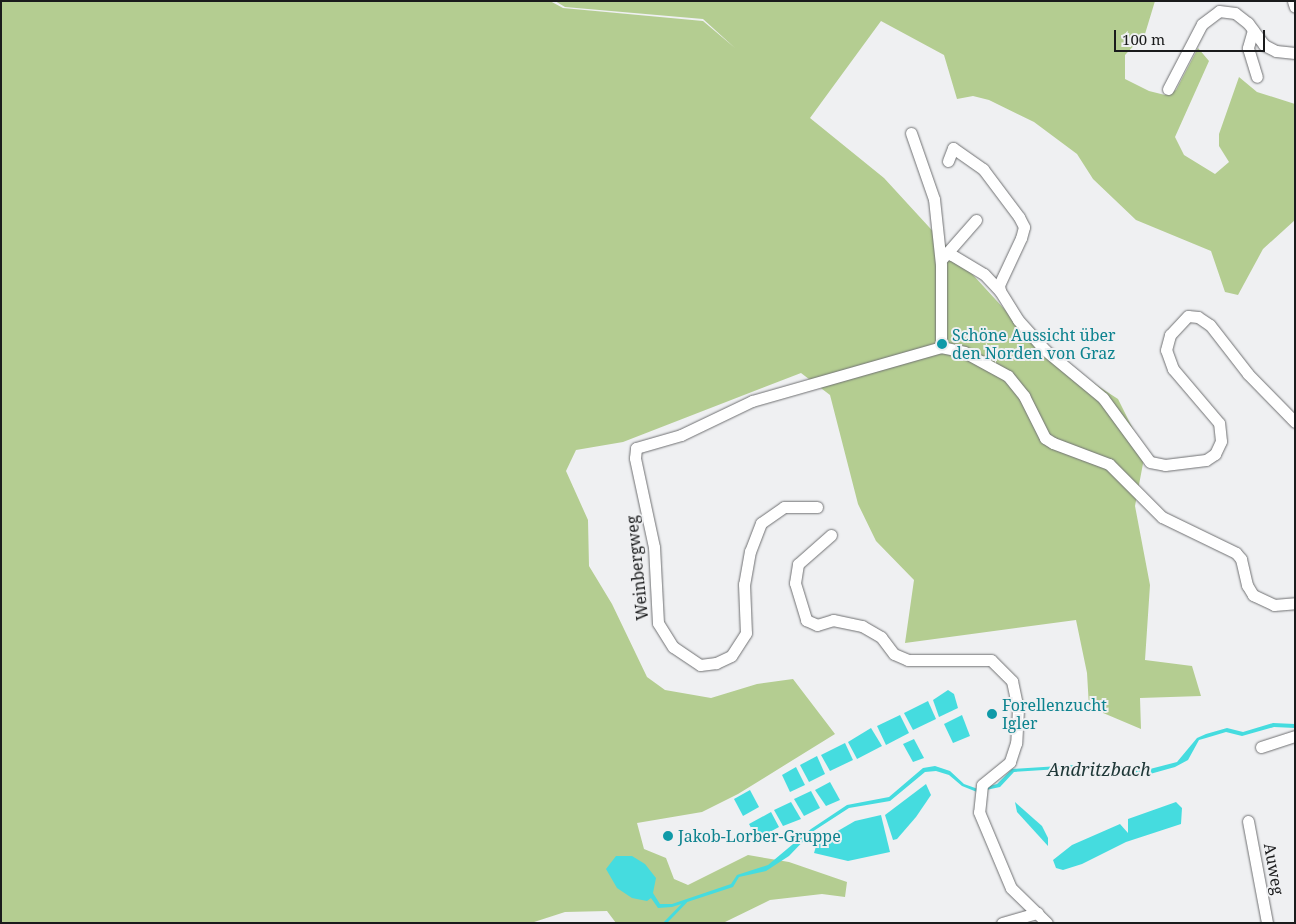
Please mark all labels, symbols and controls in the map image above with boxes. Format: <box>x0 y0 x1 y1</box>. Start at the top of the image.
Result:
scale bar <box>1116 20 1267 52</box>
text: 100 m <box>1122 29 1165 49</box>
place label: Schöne Aussicht über den Norden von Graz <box>952 325 1116 363</box>
marker: Schöne Aussicht über den Norden von Graz <box>936 338 948 350</box>
street label: Weinbergweg <box>622 515 652 621</box>
place label: Forellenzucht Igler <box>1002 695 1107 733</box>
marker: Forellenzucht Igler <box>986 708 998 720</box>
water label: Andritzbach <box>1047 758 1151 780</box>
place label: Jakob-Lorber-Gruppe <box>678 826 841 846</box>
marker: Jakob-Lorber-Gruppe <box>662 830 674 842</box>
street label: Auweg <box>1260 842 1288 896</box>

